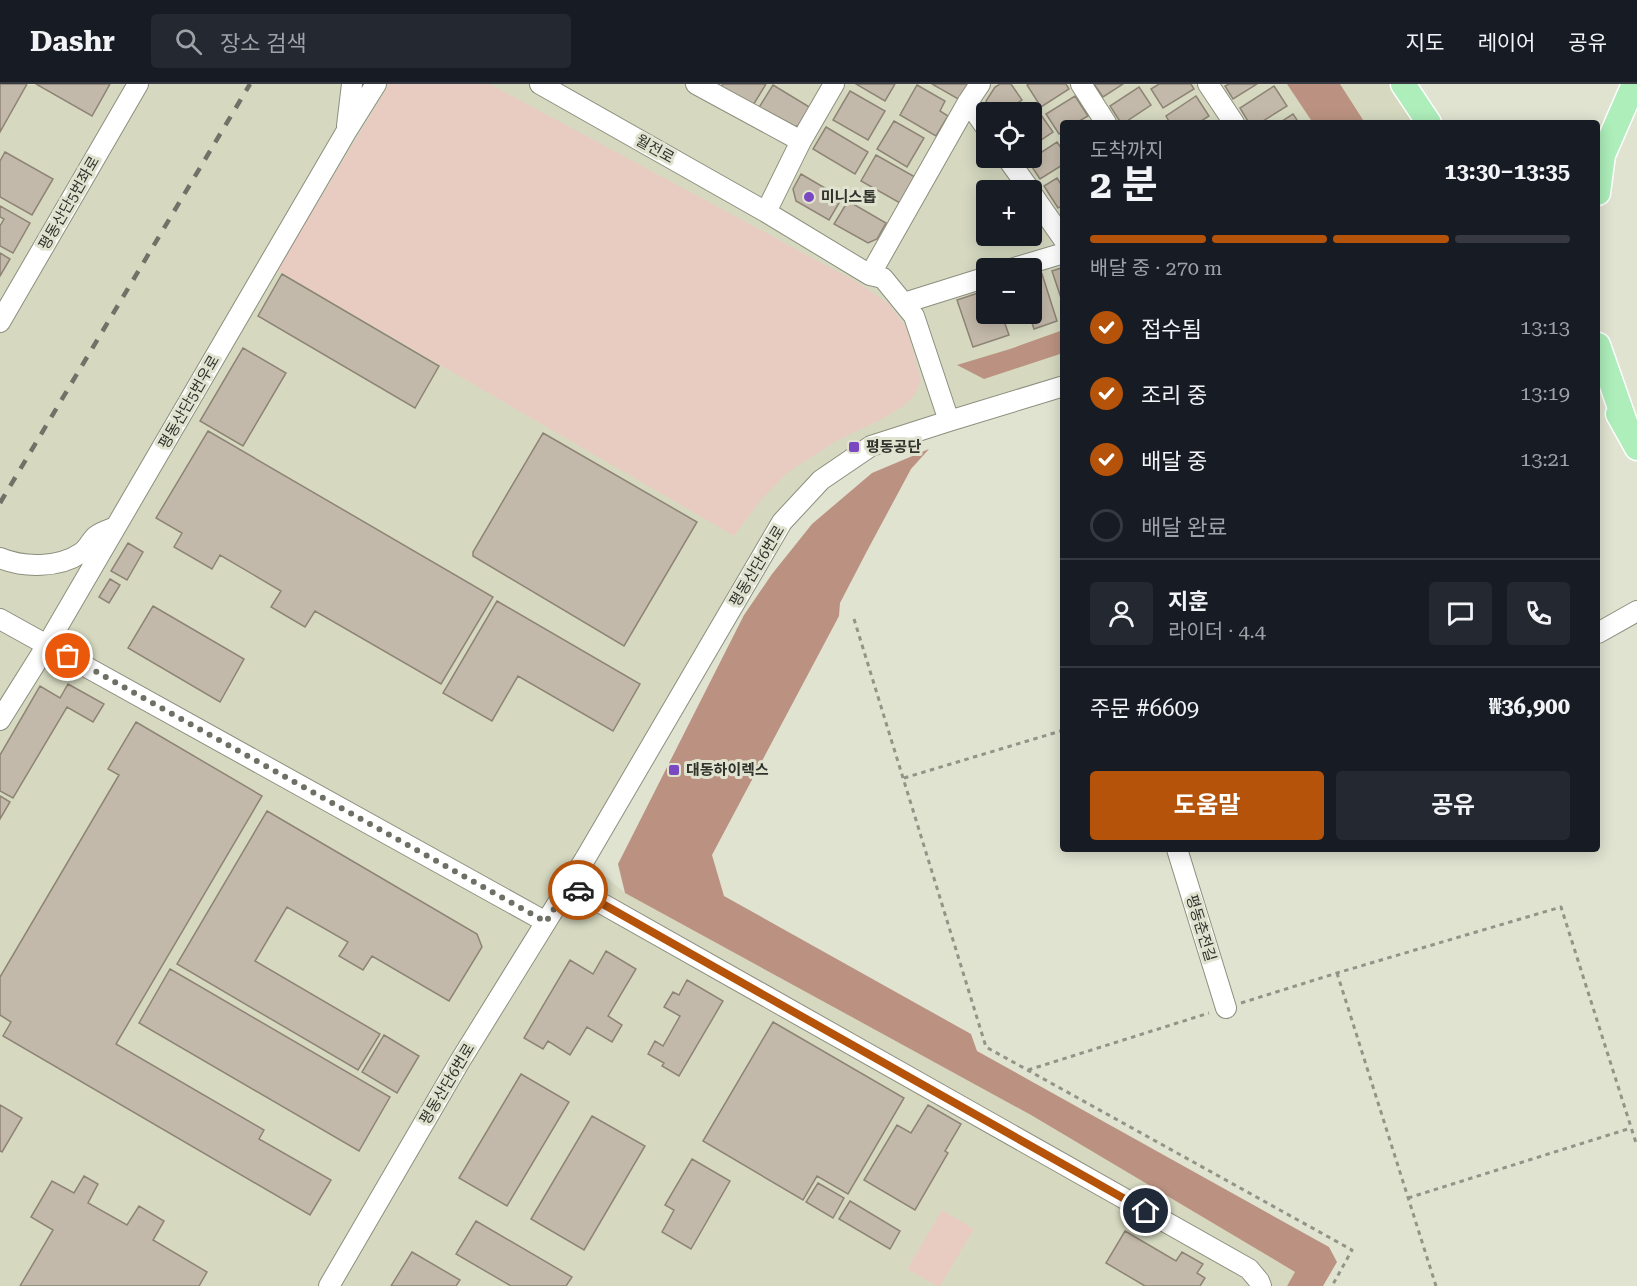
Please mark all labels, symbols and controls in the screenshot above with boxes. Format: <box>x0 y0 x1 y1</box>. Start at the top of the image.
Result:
search box <box>151 14 571 68</box>
text: Dashr <box>30 25 115 58</box>
icon: search <box>172 25 205 58</box>
text: 장소 검색 <box>220 31 306 56</box>
text: 지도 <box>1406 31 1444 55</box>
text: 레이어 <box>1477 31 1535 55</box>
text: 공유 <box>1568 31 1607 55</box>
map controls <box>976 102 1042 324</box>
button: locate <box>976 102 1042 168</box>
street label: 월전로 <box>633 131 677 167</box>
text: 도착까지 <box>1090 138 1164 162</box>
street label: 평동산단5번좌로 <box>35 153 103 253</box>
text: 13:30–13:35 <box>1444 159 1570 184</box>
text: 2 분 <box>1090 162 1158 208</box>
button: + <box>976 180 1042 246</box>
place label: 미니스톱 <box>821 188 876 206</box>
marker: 미니스톱 <box>802 190 816 204</box>
text: 배달 중 · 270 m <box>1090 256 1222 280</box>
button: − <box>976 258 1042 324</box>
icon: check <box>1090 311 1123 344</box>
text: 13:13 <box>1520 315 1570 339</box>
text: 접수됨 <box>1141 317 1202 342</box>
street label: 평동산단5번우로 <box>155 352 223 452</box>
icon: check <box>1090 377 1123 410</box>
text: 13:19 <box>1520 381 1570 405</box>
text: 조리 중 <box>1141 383 1207 408</box>
place label: 평동공단 <box>866 438 921 456</box>
marker: 평동공단 <box>847 440 861 454</box>
icon: check <box>1090 443 1123 476</box>
text: 13:21 <box>1520 447 1570 471</box>
text: 배달 중 <box>1141 449 1207 474</box>
text: 배달 완료 <box>1141 515 1228 540</box>
street label: 평동산단6번로 <box>726 522 788 610</box>
button: person <box>1090 582 1153 645</box>
button: chat <box>1429 582 1492 645</box>
button: phone <box>1507 582 1570 645</box>
text: 지훈 <box>1168 589 1208 614</box>
text: 라이더 · 4.4 <box>1168 619 1266 643</box>
pin <box>42 630 93 681</box>
icon: bag <box>51 639 84 672</box>
text: ₩36,900 <box>1489 694 1570 719</box>
text: 주문 #6609 <box>1090 696 1199 721</box>
place label: 대동하이렉스 <box>686 761 769 779</box>
marker: 대동하이렉스 <box>667 763 681 777</box>
button: 도움말 <box>1090 771 1324 840</box>
button: 공유 <box>1336 771 1570 840</box>
courier <box>548 860 608 920</box>
icon: car <box>562 874 595 907</box>
street label: 평동춘전길 <box>1182 892 1220 964</box>
street label: 평동산단6번로 <box>416 1040 478 1128</box>
pin <box>1120 1185 1171 1236</box>
icon: home <box>1129 1194 1162 1227</box>

